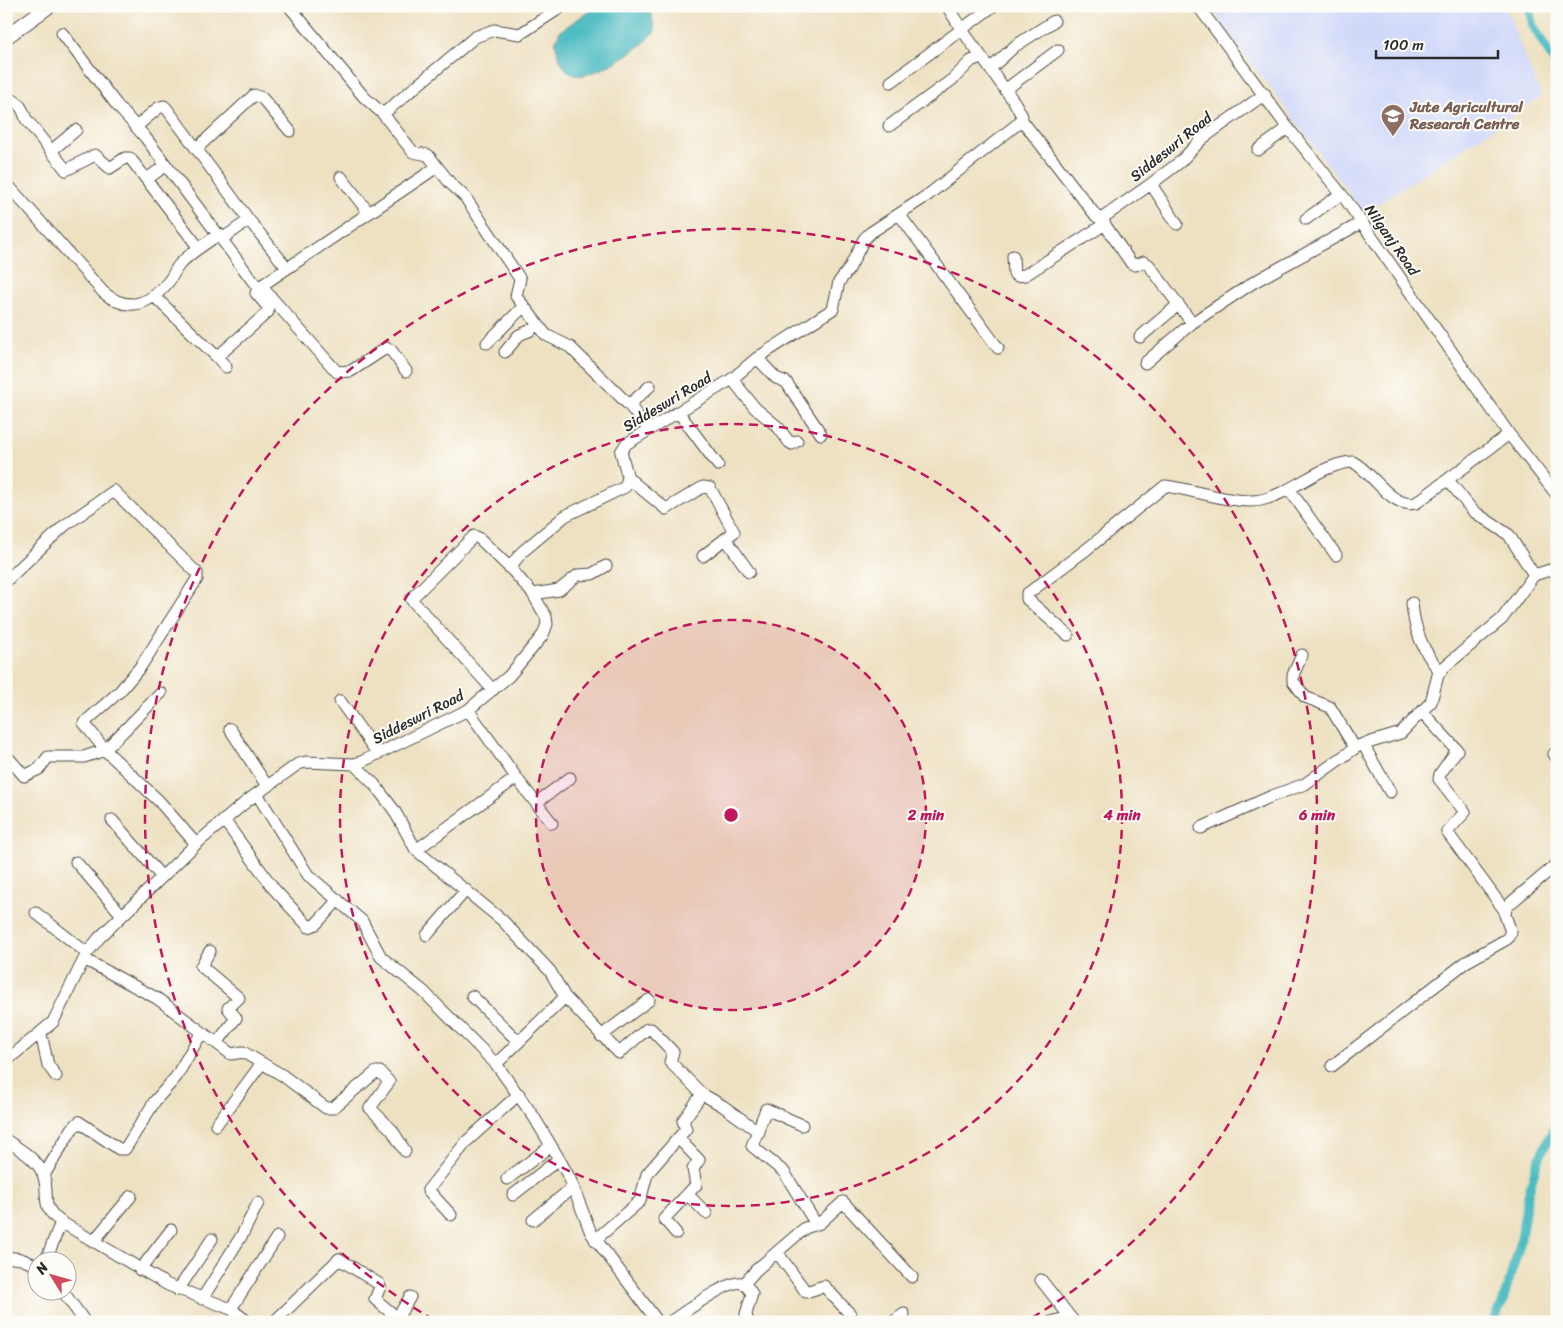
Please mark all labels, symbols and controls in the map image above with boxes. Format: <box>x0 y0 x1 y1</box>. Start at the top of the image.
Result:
scale bar <box>1376 28 1498 60</box>
text: 100 m <box>1383 32 1424 58</box>
place label: Jute Agricultural Research Centre <box>1409 94 1524 137</box>
school or university icon: Jute Agricultural Research Centre <box>1380 103 1406 137</box>
street label: Siddeswri Road <box>1124 105 1219 189</box>
street label: Nilganj Road <box>1358 199 1427 282</box>
street label: Siddeswri Road <box>617 365 717 439</box>
street label: Siddeswri Road <box>368 682 469 751</box>
text: 2 min <box>907 802 945 828</box>
text: 4 min <box>1102 802 1141 828</box>
text: 6 min <box>1298 802 1336 828</box>
centre of rings <box>722 806 740 824</box>
north arrow <box>28 1250 78 1300</box>
text: N <box>29 1257 55 1281</box>

